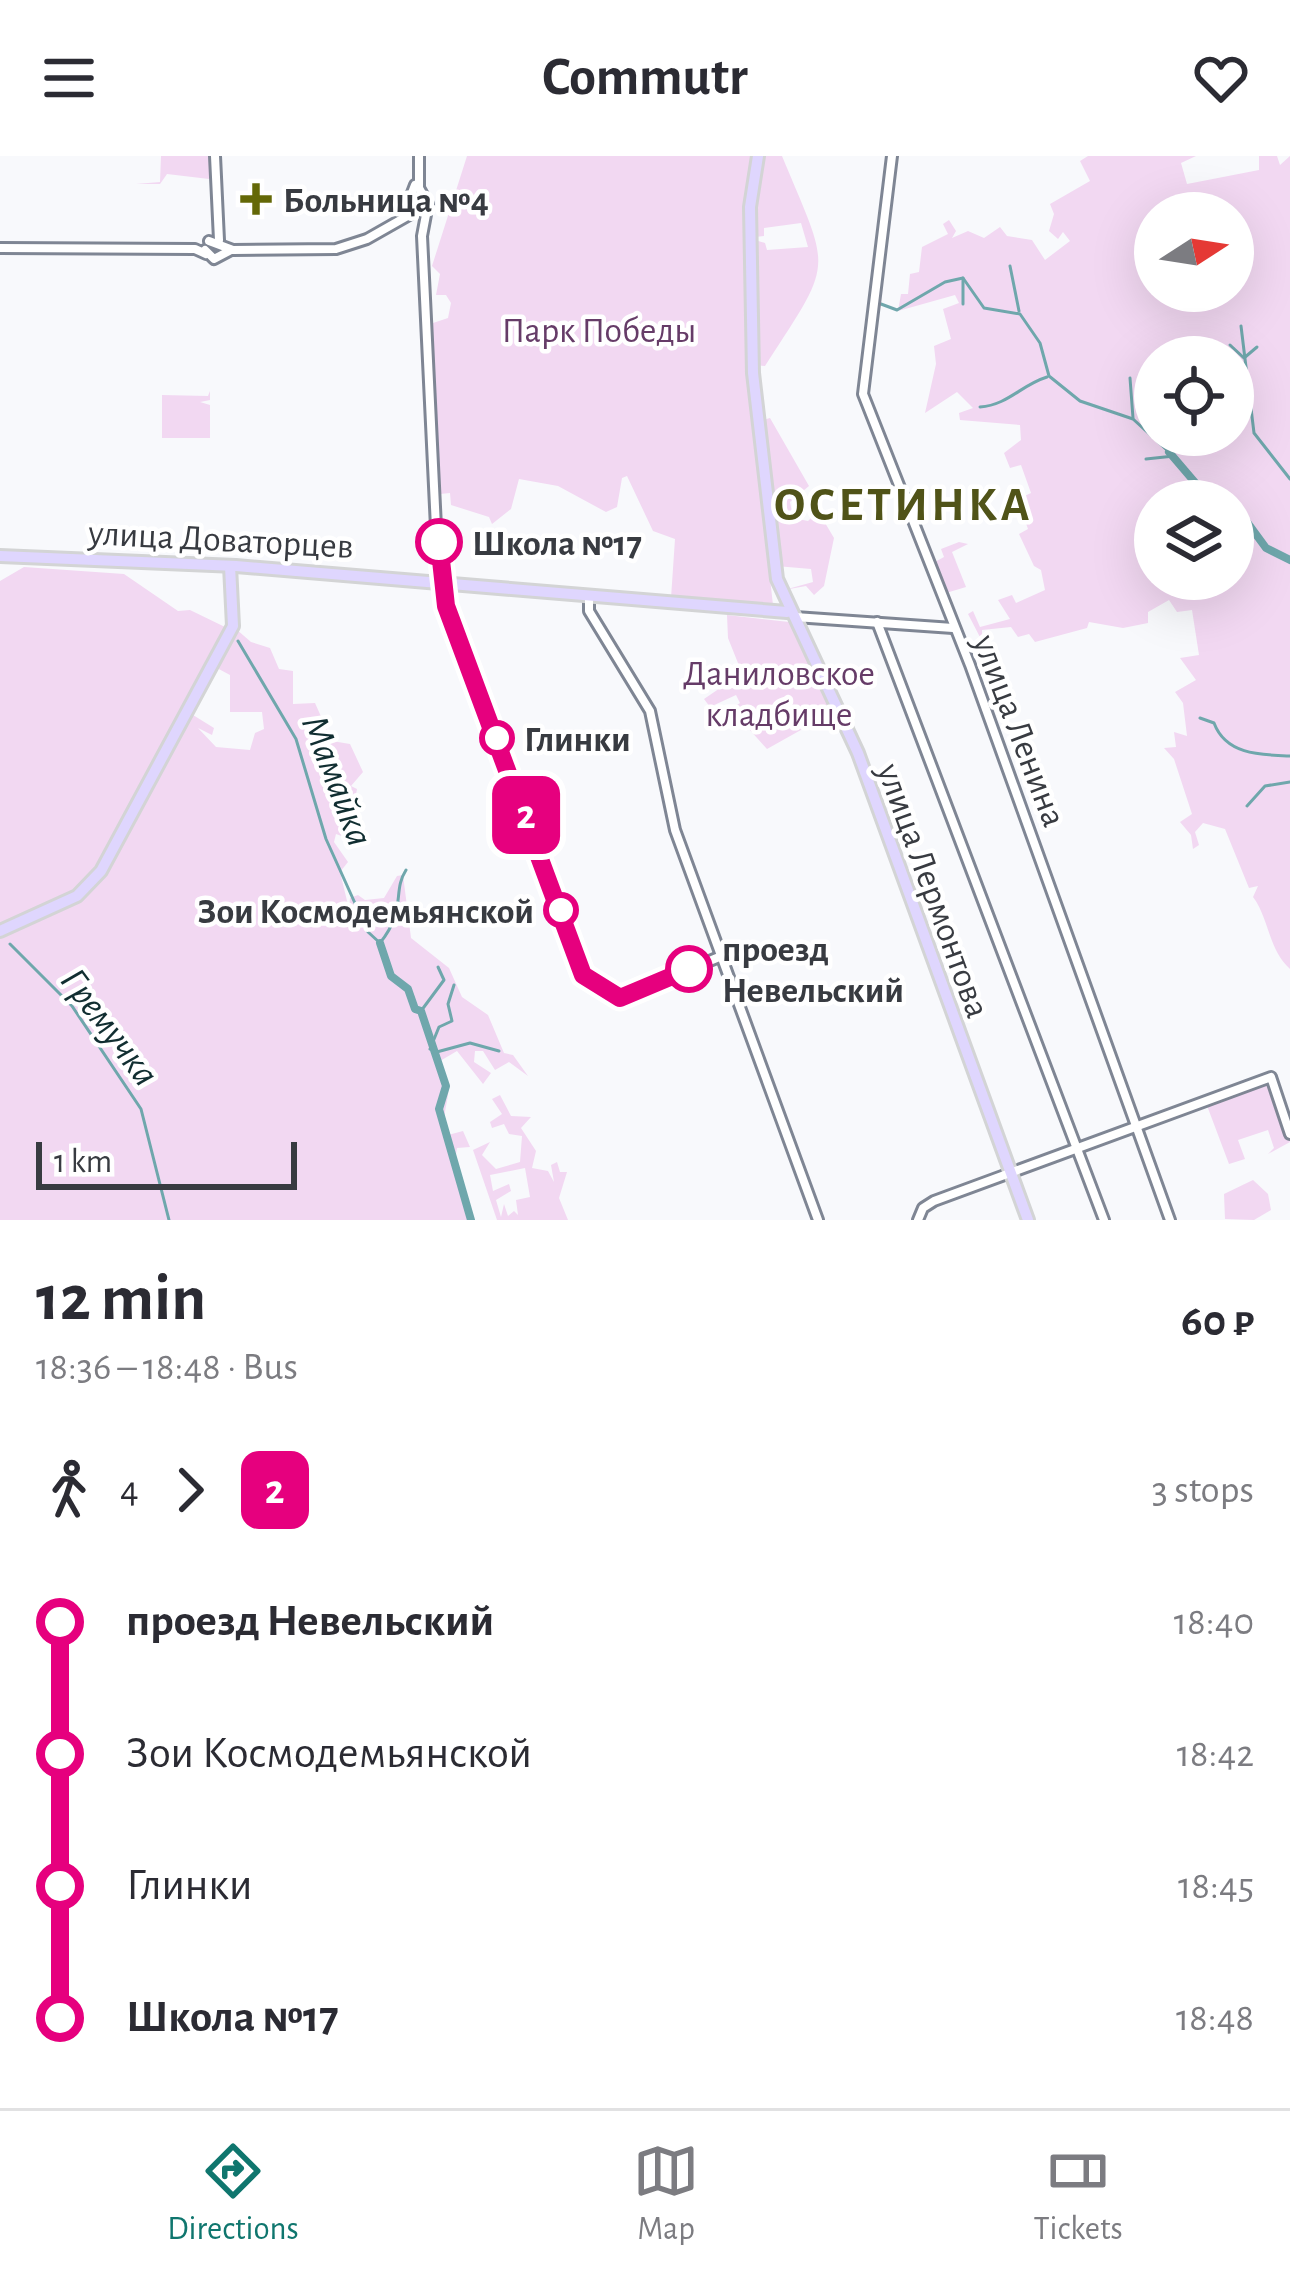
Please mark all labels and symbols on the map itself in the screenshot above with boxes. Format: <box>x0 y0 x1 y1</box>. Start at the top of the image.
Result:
marker: Больница №4 <box>240 183 272 215</box>
place label: Больница №4 <box>283 183 489 219</box>
north arrow <box>1134 192 1254 312</box>
park label: Парк Победы <box>501 313 697 349</box>
district label: ОСЕТИНКА <box>773 482 1033 530</box>
street label: улица Доваторцев <box>86 515 354 565</box>
marker: Школа №17 <box>417 520 461 564</box>
place label: Школа №17 <box>472 526 642 562</box>
street label: улица Ленина <box>966 629 1072 832</box>
park label: Даниловское кладбище <box>683 656 875 733</box>
water label: Мамайка <box>294 710 379 851</box>
marker: Глинки <box>481 722 513 754</box>
place label: Глинки <box>524 722 631 758</box>
street label: улица Лермонтова <box>870 758 996 1023</box>
line badge: 2 <box>487 776 565 854</box>
place label: Зои Космодемьянской <box>198 894 534 930</box>
marker: Зои Космодемьянской <box>545 894 577 926</box>
place label: проезд Невельский <box>722 932 904 1009</box>
marker: проезд Невельский <box>667 947 711 991</box>
water label: Гремучка <box>53 962 165 1093</box>
scale bar <box>36 1136 297 1189</box>

